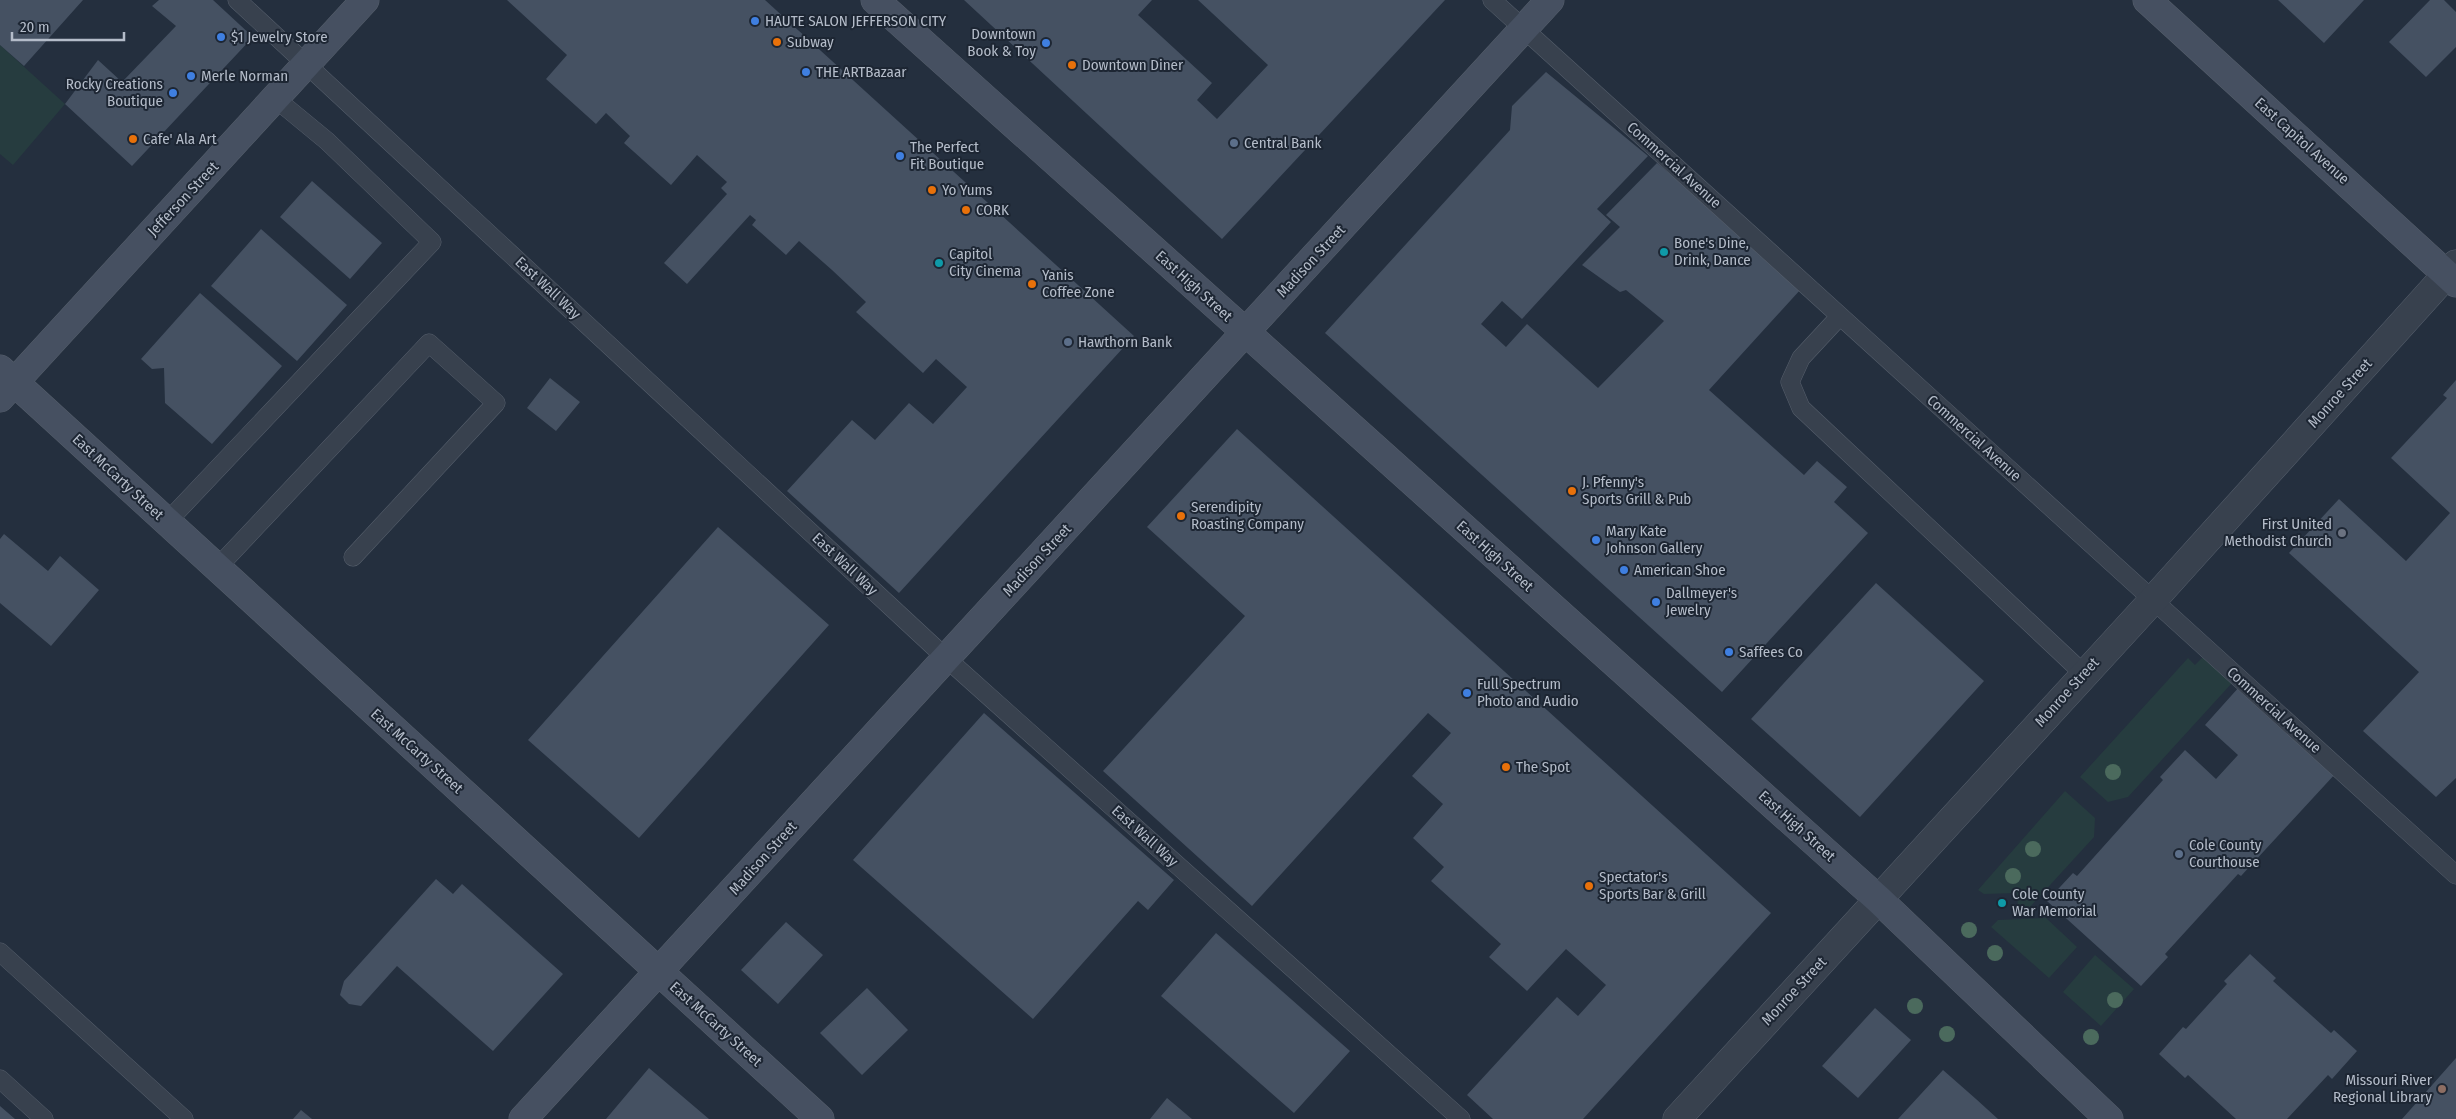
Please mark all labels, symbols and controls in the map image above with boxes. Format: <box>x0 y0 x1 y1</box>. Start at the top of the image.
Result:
scale bar <box>12 10 125 42</box>
place label: HAUTE SALON JEFFERSON CITY <box>765 12 947 30</box>
marker: HAUTE SALON JEFFERSON CITY <box>749 15 761 27</box>
text: 20 m <box>20 18 50 36</box>
place label: Downtown Book & Toy <box>967 25 1036 60</box>
place label: $1 Jewelry Store <box>231 28 328 46</box>
marker: $1 Jewelry Store <box>215 31 227 43</box>
place label: Subway <box>787 33 834 51</box>
marker: Subway <box>771 36 783 48</box>
marker: Downtown Book & Toy <box>1040 37 1052 49</box>
place label: Downtown Diner <box>1082 56 1184 74</box>
marker: Downtown Diner <box>1066 59 1078 71</box>
place label: THE ARTBazaar <box>816 63 907 81</box>
marker: THE ARTBazaar <box>800 66 812 78</box>
place label: Merle Norman <box>201 67 288 85</box>
marker: Merle Norman <box>185 70 197 82</box>
place label: Rocky Creations Boutique <box>66 75 163 110</box>
marker: Rocky Creations Boutique <box>167 87 179 99</box>
street label: East Capitol Avenue <box>2251 94 2353 188</box>
street label: Commercial Avenue <box>1623 118 1725 212</box>
place label: Cafe' Ala Art <box>143 130 217 148</box>
marker: Cafe' Ala Art <box>127 133 139 145</box>
place label: Central Bank <box>1244 134 1321 152</box>
marker: Central Bank <box>1228 137 1240 149</box>
place label: The Perfect Fit Boutique <box>910 138 984 173</box>
marker: The Perfect Fit Boutique <box>894 150 906 162</box>
street label: Jefferson Street <box>144 158 222 240</box>
place label: Yo Yums <box>942 181 993 199</box>
marker: Yo Yums <box>926 184 938 196</box>
place label: CORK <box>976 201 1009 219</box>
marker: CORK <box>960 204 972 216</box>
street label: Madison Street <box>1273 221 1349 301</box>
place label: Bone's Dine, Drink, Dance <box>1674 234 1751 269</box>
place label: Capitol City Cinema <box>949 245 1021 280</box>
marker: Bone's Dine, Drink, Dance <box>1658 246 1670 258</box>
street label: East High Street <box>1152 247 1236 325</box>
street label: East Wall Way <box>512 253 585 323</box>
marker: Capitol City Cinema <box>933 257 945 269</box>
place label: Yanis Coffee Zone <box>1042 266 1115 301</box>
marker: Yanis Coffee Zone <box>1026 278 1038 290</box>
place label: Hawthorn Bank <box>1078 333 1172 351</box>
marker: Hawthorn Bank <box>1062 336 1074 348</box>
street label: Monroe Street <box>2304 355 2376 431</box>
street label: Commercial Avenue <box>1923 391 2025 485</box>
street label: East McCarty Street <box>69 430 167 524</box>
place label: J. Pfenny's Sports Grill & Pub <box>1582 473 1691 508</box>
marker: J. Pfenny's Sports Grill & Pub <box>1566 485 1578 497</box>
place label: Serendipity Roasting Company <box>1191 498 1304 533</box>
marker: Serendipity Roasting Company <box>1175 510 1187 522</box>
place label: First United Methodist Church <box>2224 515 2332 550</box>
street label: East High Street <box>1453 517 1537 595</box>
street label: Madison Street <box>999 520 1075 600</box>
place label: Mary Kate Johnson Gallery <box>1606 522 1703 557</box>
marker: First United Methodist Church <box>2336 527 2348 539</box>
street label: East Wall Way <box>809 529 882 599</box>
marker: Mary Kate Johnson Gallery <box>1590 534 1602 546</box>
place label: American Shoe <box>1634 561 1726 579</box>
marker: American Shoe <box>1618 564 1630 576</box>
place label: Dallmeyer's Jewelry <box>1666 584 1737 619</box>
marker: Dallmeyer's Jewelry <box>1650 596 1662 608</box>
place label: Saffees Co <box>1739 643 1803 661</box>
marker: Saffees Co <box>1723 646 1735 658</box>
street label: Monroe Street <box>2031 654 2103 730</box>
street label: Commercial Avenue <box>2223 663 2325 757</box>
place label: Full Spectrum Photo and Audio <box>1477 675 1579 710</box>
marker: Full Spectrum Photo and Audio <box>1461 687 1473 699</box>
street label: East McCarty Street <box>367 705 467 797</box>
place label: The Spot <box>1516 758 1570 776</box>
marker: The Spot <box>1500 761 1512 773</box>
street label: East High Street <box>1755 787 1839 865</box>
street label: East Wall Way <box>1108 802 1182 871</box>
street label: Madison Street <box>725 818 801 898</box>
place label: Cole County Courthouse <box>2189 836 2262 871</box>
marker: Cole County Courthouse <box>2173 848 2185 860</box>
place label: Spectator's Sports Bar & Grill <box>1599 868 1706 903</box>
marker: Spectator's Sports Bar & Grill <box>1583 880 1595 892</box>
place label: Cole County War Memorial <box>2012 885 2097 920</box>
marker: Cole County War Memorial <box>1996 897 2008 909</box>
street label: Monroe Street <box>1758 953 1830 1029</box>
street label: East McCarty Street <box>666 978 766 1070</box>
place label: Missouri River Regional Library <box>2333 1071 2433 1106</box>
marker: Missouri River Regional Library <box>2436 1083 2448 1095</box>

